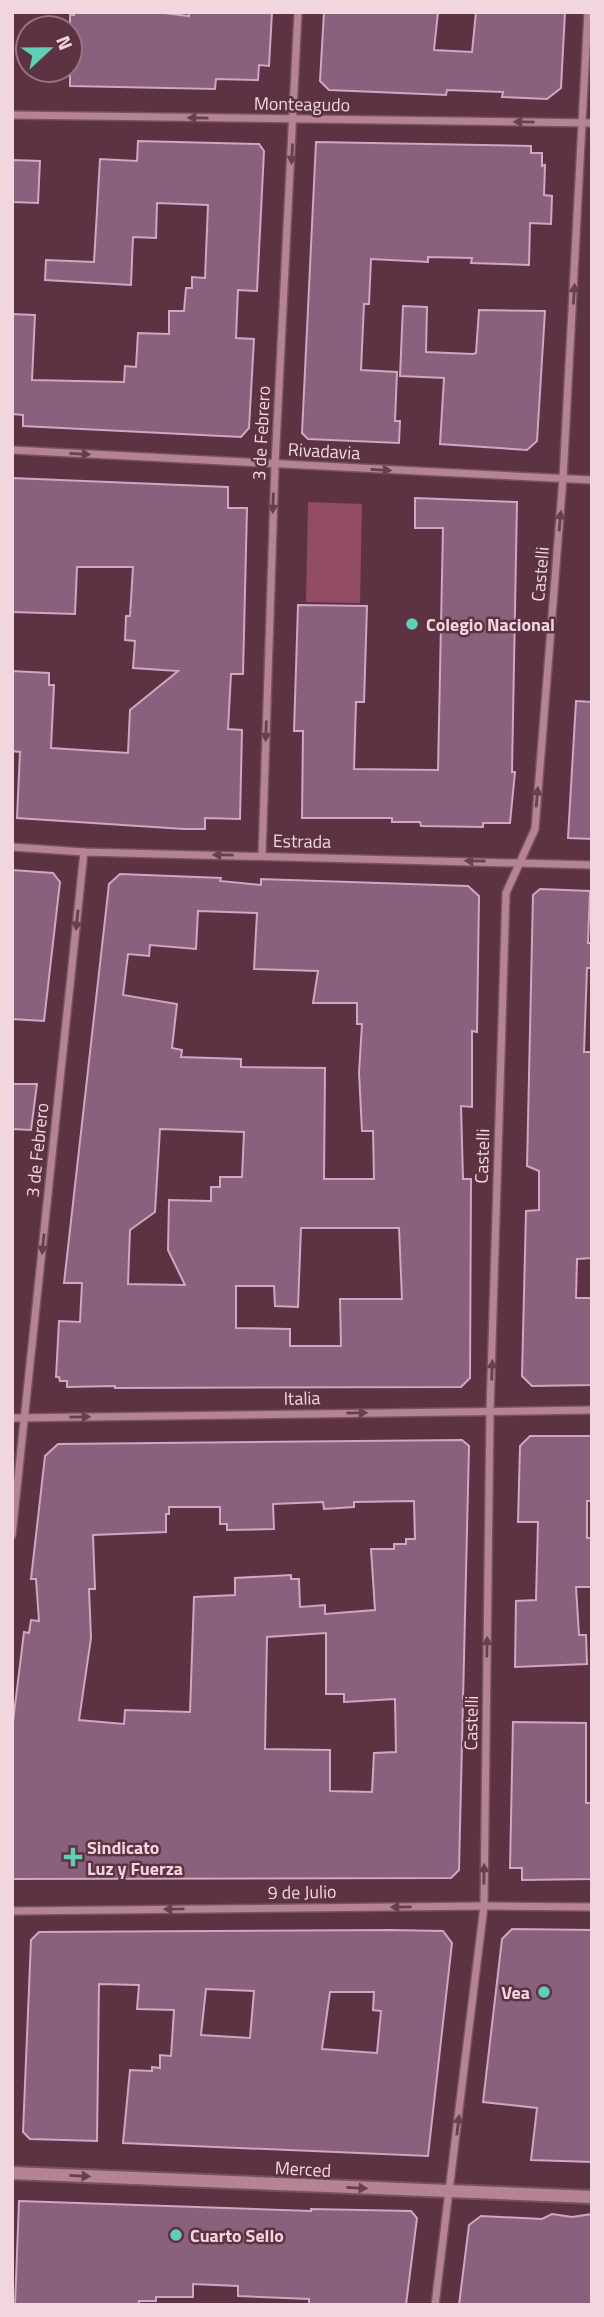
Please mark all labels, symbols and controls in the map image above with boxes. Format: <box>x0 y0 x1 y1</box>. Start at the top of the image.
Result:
north arrow <box>14 14 84 84</box>
text: N <box>49 31 81 54</box>
street label: Monteagudo <box>254 90 350 118</box>
one-way arrow <box>187 112 209 124</box>
one-way arrow <box>512 116 534 128</box>
one-way arrow <box>286 143 297 165</box>
one-way arrow <box>568 283 579 305</box>
street label: 3 de Febrero <box>245 385 277 481</box>
street label: Rivadavia <box>287 436 361 466</box>
one-way arrow <box>70 449 92 460</box>
one-way arrow <box>370 464 392 475</box>
one-way arrow <box>268 493 279 515</box>
one-way arrow <box>555 510 566 532</box>
street label: Castelli <box>524 545 556 603</box>
place label: Colegio Nacional <box>426 611 555 638</box>
marker: Colegio Nacional <box>404 616 420 632</box>
one-way arrow <box>260 720 271 742</box>
one-way arrow <box>532 786 543 808</box>
street label: Estrada <box>273 827 331 855</box>
one-way arrow <box>211 850 233 861</box>
one-way arrow <box>463 855 485 867</box>
one-way arrow <box>71 909 82 931</box>
street label: 3 de Febrero <box>19 1101 55 1199</box>
street label: Castelli <box>468 1128 496 1184</box>
one-way arrow <box>37 1233 48 1255</box>
one-way arrow <box>486 1359 497 1381</box>
street label: Italia <box>283 1384 321 1412</box>
one-way arrow <box>346 1407 368 1418</box>
one-way arrow <box>70 1411 92 1423</box>
one-way arrow <box>482 1636 493 1658</box>
street label: Castelli <box>457 1695 485 1751</box>
place label: Sindicato Luz y Fuerza <box>87 1834 183 1882</box>
marker: Sindicato Luz y Fuerza <box>65 1849 81 1865</box>
one-way arrow <box>479 1863 490 1885</box>
street label: 9 de Julio <box>267 1878 337 1906</box>
one-way arrow <box>390 1901 412 1913</box>
one-way arrow <box>162 1903 184 1915</box>
place label: Vea <box>501 1979 530 2006</box>
marker: Vea <box>536 1984 552 2000</box>
one-way arrow <box>453 2114 464 2136</box>
street label: Merced <box>274 2154 332 2184</box>
one-way arrow <box>70 2171 92 2182</box>
one-way arrow <box>346 2183 368 2194</box>
place label: Cuarto Sello <box>190 2222 284 2249</box>
marker: Cuarto Sello <box>168 2227 184 2243</box>

